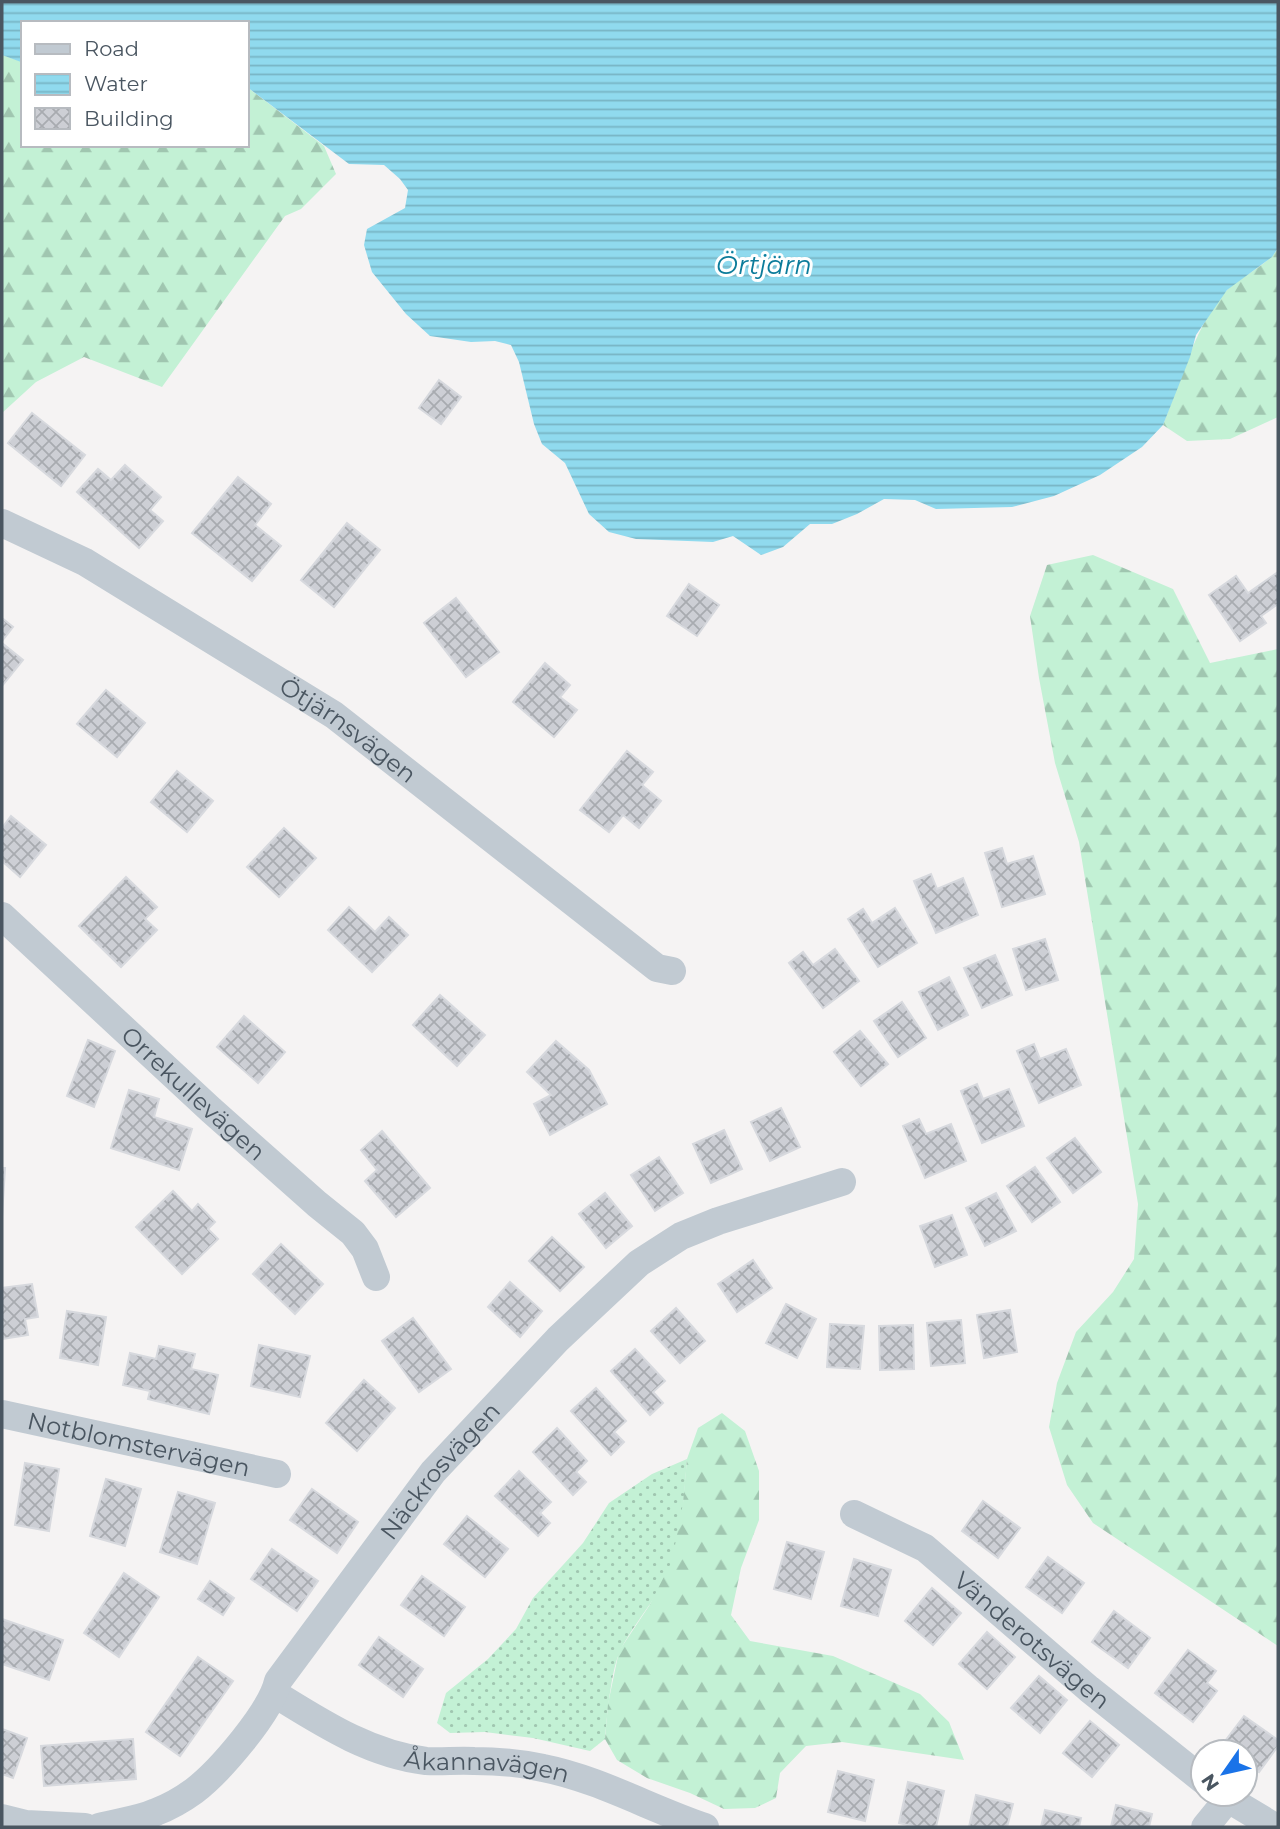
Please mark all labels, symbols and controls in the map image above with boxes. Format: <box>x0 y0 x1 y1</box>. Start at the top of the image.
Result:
legend <box>21 21 248 147</box>
text: Road <box>84 36 139 61</box>
text: Water <box>84 71 148 96</box>
text: Building <box>84 106 174 131</box>
water label: Örtjärn <box>716 249 812 281</box>
street label: Ötjärnsvägen <box>275 671 422 789</box>
street label: Orrekullevägen <box>116 1020 272 1166</box>
street label: Näckrosvägen <box>374 1396 506 1545</box>
street label: Notblomstervägen <box>25 1405 253 1482</box>
street label: Vänderotsvägen <box>948 1565 1116 1715</box>
north arrow <box>1189 1738 1259 1808</box>
street label: Åkannavägen <box>402 1743 573 1788</box>
text: N <box>1196 1769 1224 1795</box>

